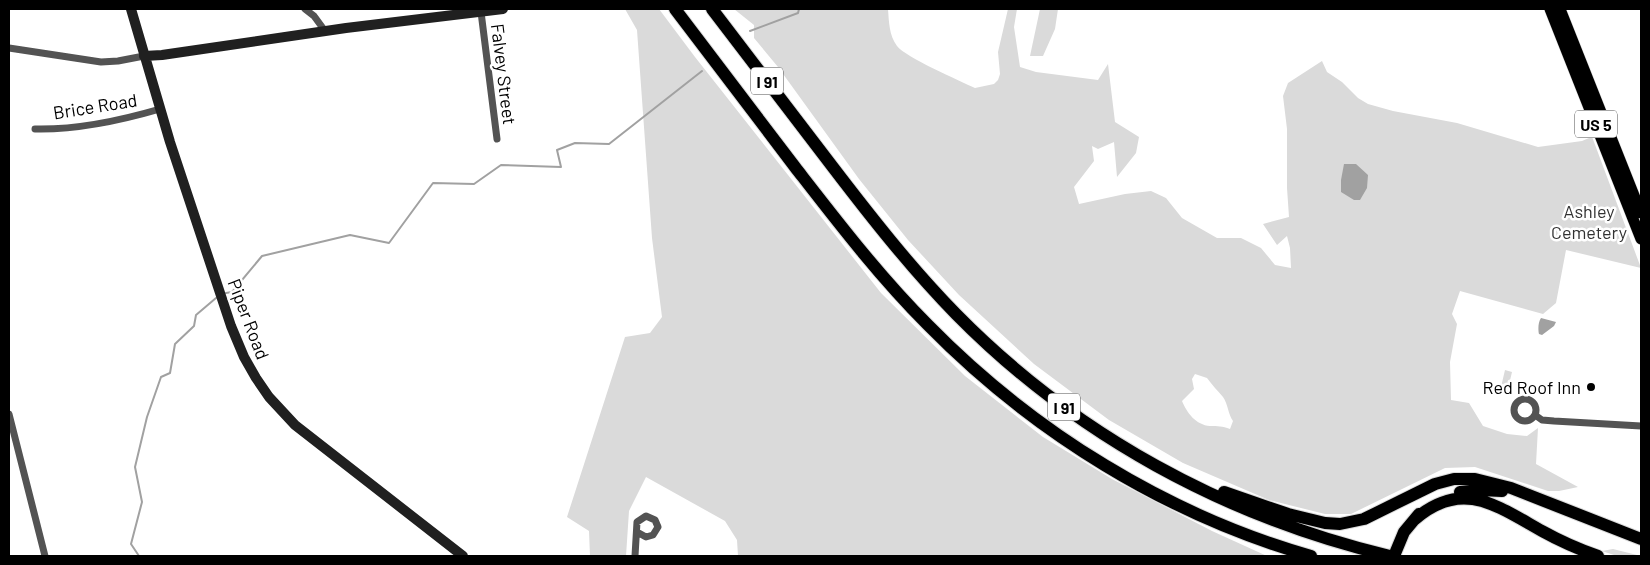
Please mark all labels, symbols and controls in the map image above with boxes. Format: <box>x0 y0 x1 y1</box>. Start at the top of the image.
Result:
street label: Falvey Street <box>487 22 521 126</box>
road number: I 91 <box>751 68 783 94</box>
street label: Brice Road <box>51 89 139 123</box>
road number: US 5 <box>1575 110 1617 138</box>
park label: Ashley Cemetery <box>1551 200 1627 243</box>
street label: Piper Road <box>224 276 274 362</box>
place label: Red Roof Inn <box>1482 376 1581 398</box>
marker: Red Roof Inn <box>1585 381 1597 393</box>
road number: I 91 <box>1048 394 1080 421</box>

